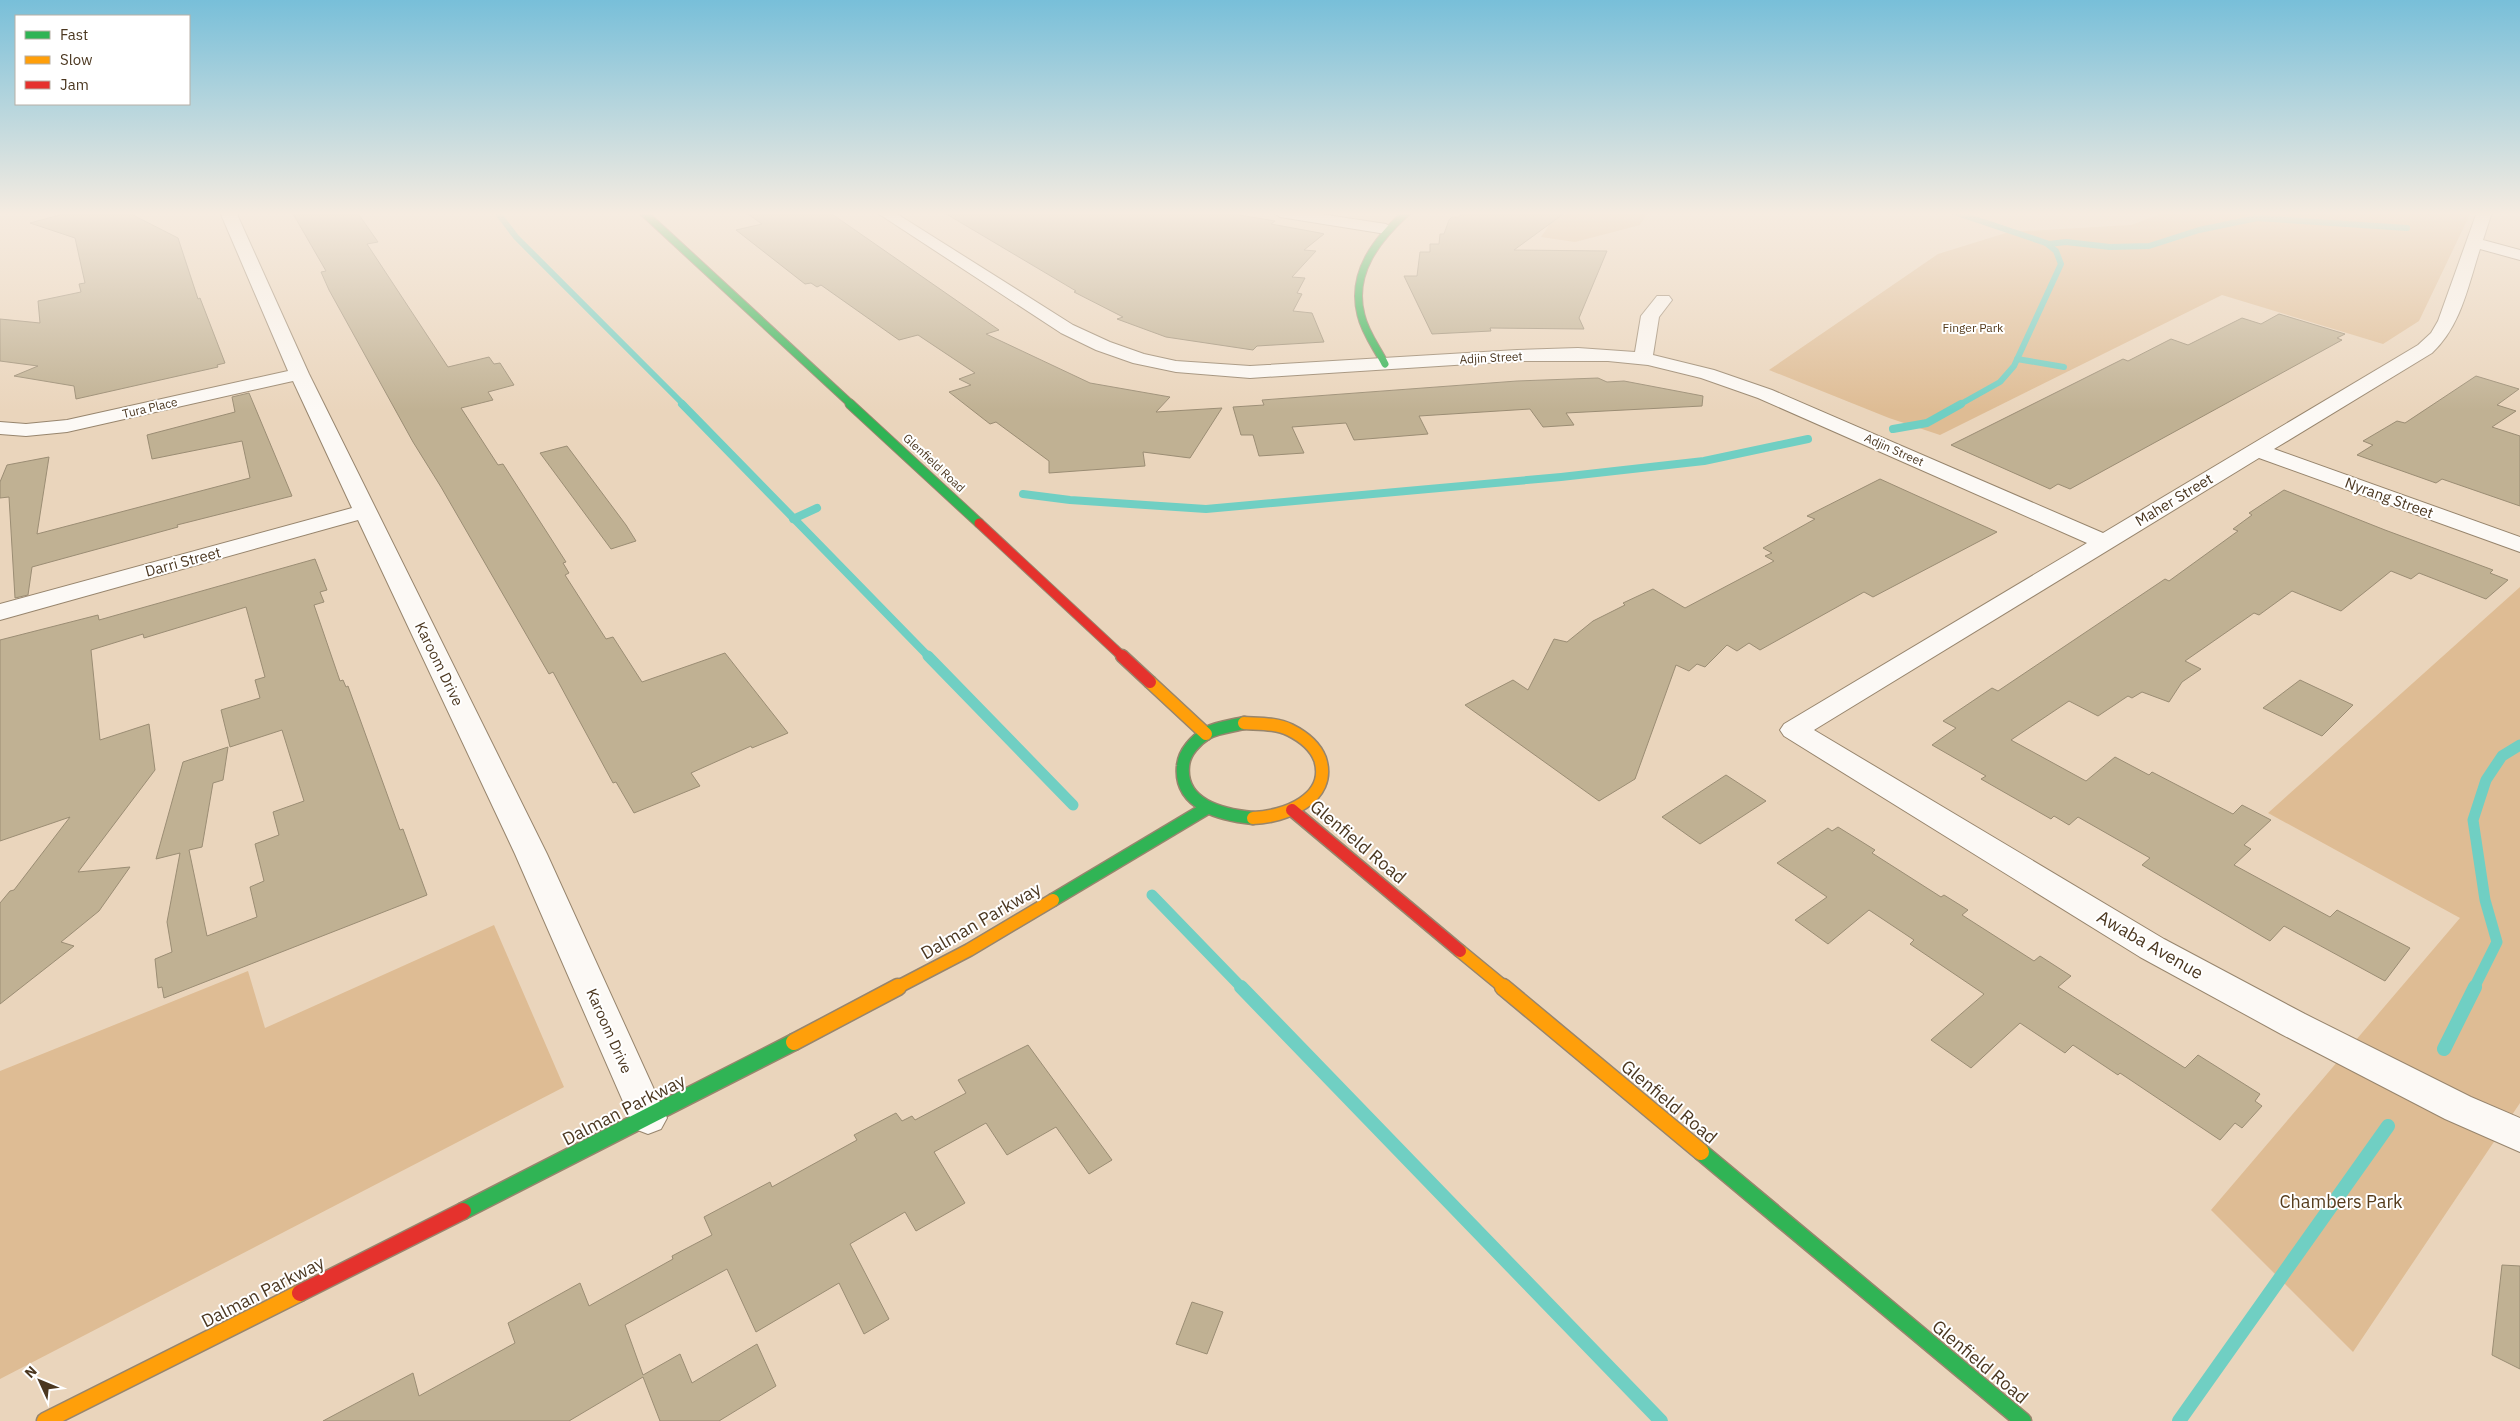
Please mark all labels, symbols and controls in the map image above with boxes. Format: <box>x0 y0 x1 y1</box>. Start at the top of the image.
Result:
legend <box>15 15 190 105</box>
text: Fast <box>60 25 88 44</box>
text: Slow <box>60 50 93 69</box>
text: Jam <box>60 75 89 94</box>
park label: Finger Park <box>1943 320 2004 335</box>
street label: Adjin Street <box>1459 348 1523 367</box>
street label: Tura Place <box>121 394 179 421</box>
street label: Glenfield Road <box>900 430 968 495</box>
street label: Adjin Street <box>1862 430 1926 469</box>
street label: Maher Street <box>2132 469 2216 530</box>
street label: Nyrang Street <box>2342 473 2436 522</box>
street label: Darri Street <box>143 542 223 581</box>
street label: Karoom Drive <box>411 619 468 709</box>
street label: Glenfield Road <box>1306 795 1411 889</box>
street label: Dalman Parkway <box>917 877 1045 964</box>
street label: Awaba Avenue <box>2093 905 2208 984</box>
street label: Karoom Drive <box>582 985 637 1076</box>
street label: Glenfield Road <box>1617 1055 1722 1149</box>
street label: Dalman Parkway <box>558 1069 689 1150</box>
park label: Chambers Park <box>2279 1190 2403 1213</box>
street label: Dalman Parkway <box>197 1251 328 1332</box>
street label: Glenfield Road <box>1928 1315 2033 1409</box>
north arrow <box>15 1356 65 1406</box>
text: N <box>21 1362 41 1382</box>

